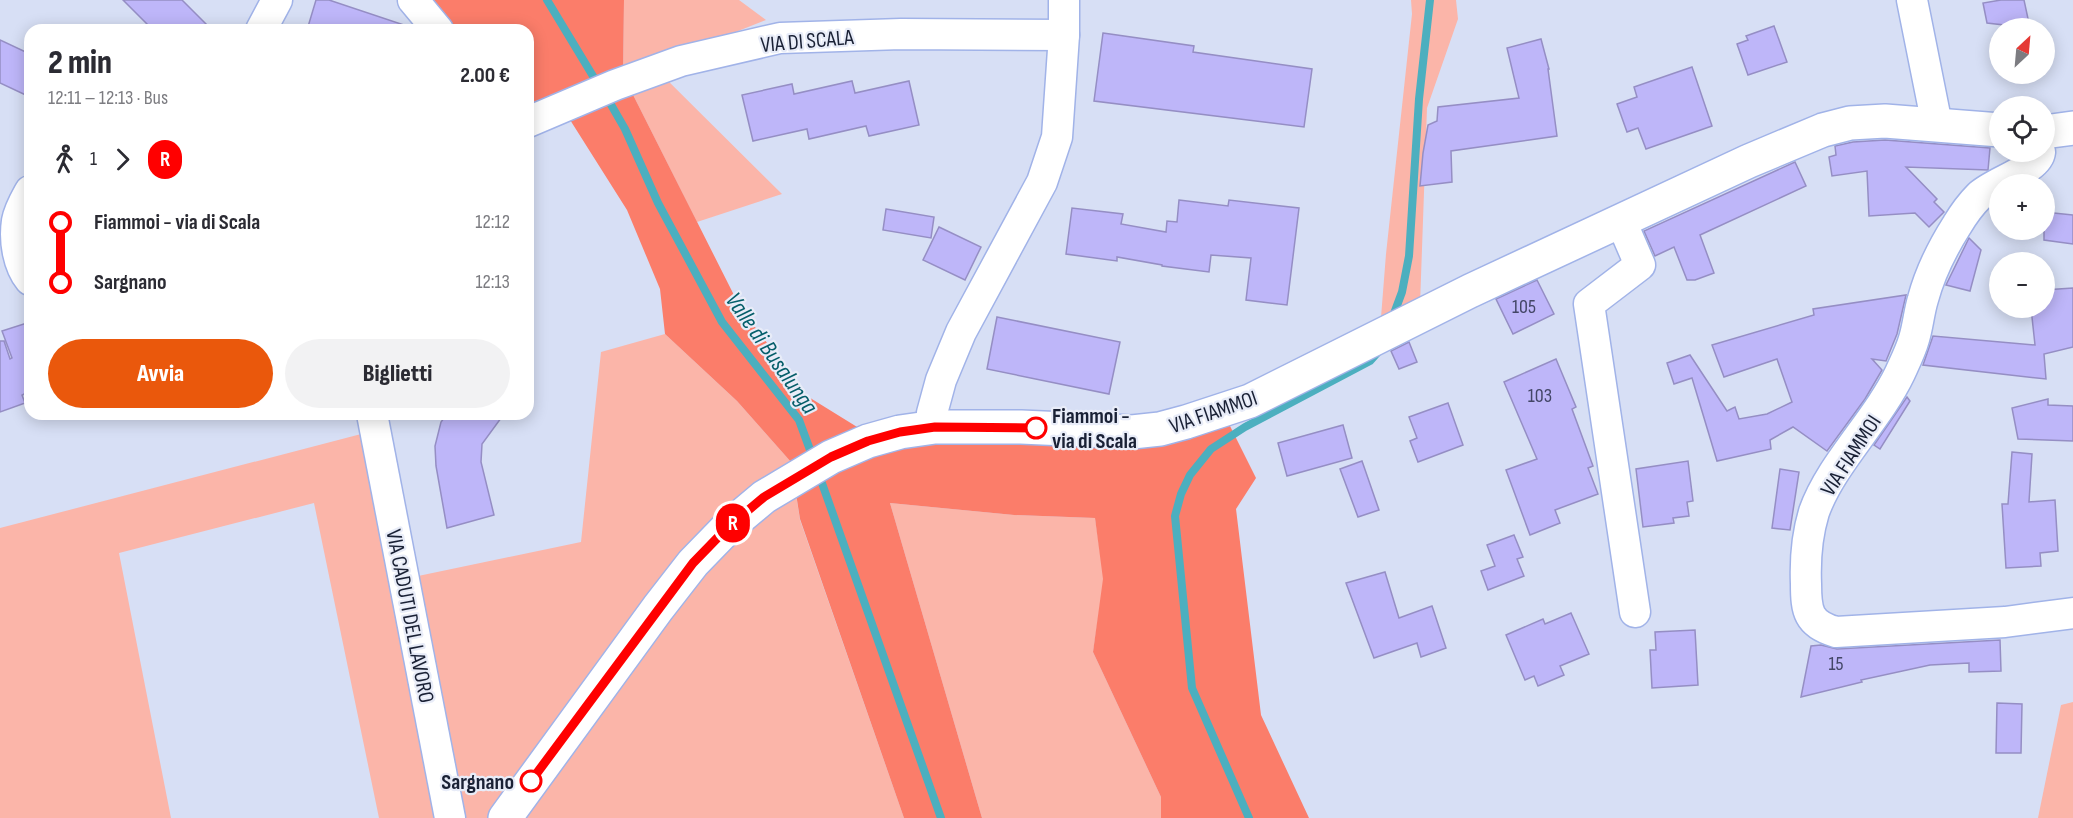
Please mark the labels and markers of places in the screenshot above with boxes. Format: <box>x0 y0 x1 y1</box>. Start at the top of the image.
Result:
place label: Fiammoi - via di Scala <box>1052 403 1137 455</box>
marker: Fiammoi - via di Scala <box>1025 417 1047 439</box>
place label: Sargnano <box>441 769 514 796</box>
marker: Sargnano <box>520 770 542 792</box>

